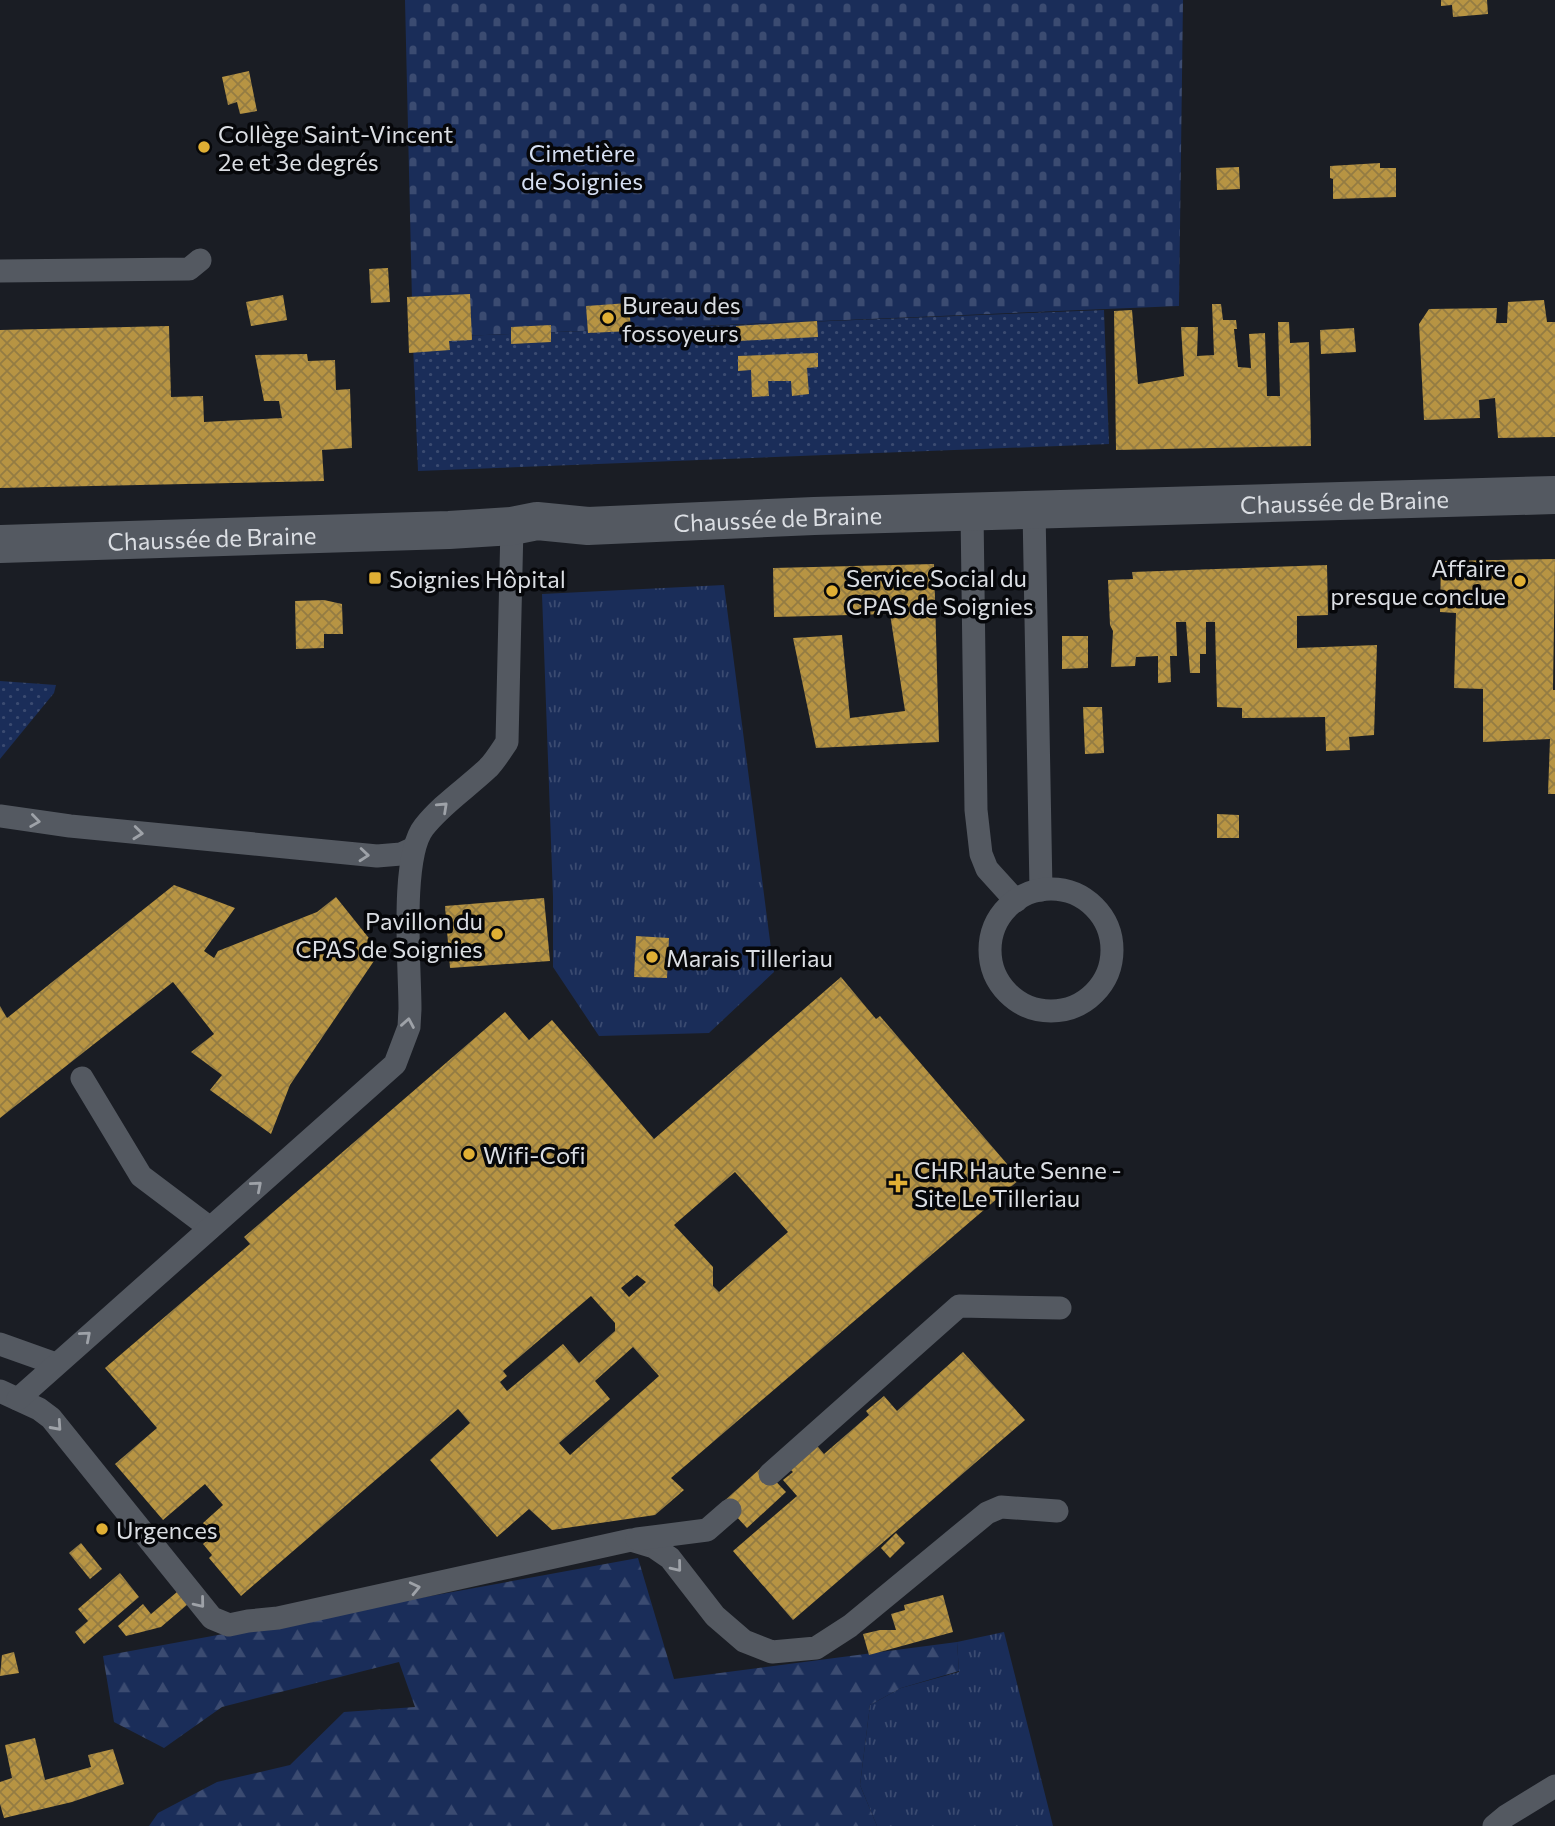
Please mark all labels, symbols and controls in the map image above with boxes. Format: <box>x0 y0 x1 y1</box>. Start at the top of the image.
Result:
place label: Collège Saint-Vincent 2e et 3e degrés <box>218 119 454 176</box>
park label: Cimetière de Soignies <box>521 138 643 195</box>
marker: Collège Saint-Vincent 2e et 3e degrés <box>196 139 212 155</box>
place label: Bureau des fossoyeurs <box>622 290 741 347</box>
marker: Bureau des fossoyeurs <box>600 310 616 326</box>
street label: Chaussée de Braine <box>1240 484 1449 518</box>
street label: Chaussée de Braine <box>673 500 883 537</box>
street label: Chaussée de Braine <box>107 520 317 555</box>
place label: Affaire presque conclue <box>1330 553 1506 610</box>
place label: Service Social du CPAS de Soignies <box>846 563 1034 620</box>
place label: Soignies Hôpital <box>389 564 566 593</box>
marker: Soignies Hôpital <box>367 570 383 586</box>
marker: Affaire presque conclue <box>1512 573 1528 589</box>
marker: Service Social du CPAS de Soignies <box>824 583 840 599</box>
one-way arrow <box>435 802 448 815</box>
one-way arrow <box>29 814 41 829</box>
one-way arrow <box>132 825 143 840</box>
one-way arrow <box>359 847 370 862</box>
place label: Pavillon du CPAS de Soignies <box>295 906 483 963</box>
marker: Pavillon du CPAS de Soignies <box>489 926 505 942</box>
place label: Marais Tilleriau <box>666 943 833 972</box>
marker: Marais Tilleriau <box>644 949 660 965</box>
one-way arrow <box>400 1017 415 1029</box>
place label: Wifi-Cofi <box>483 1140 586 1169</box>
marker: Wifi-Cofi <box>461 1146 477 1162</box>
place label: CHR Haute Senne - Site Le Tilleriau <box>914 1155 1122 1212</box>
marker: CHR Haute Senne - Site Le Tilleriau <box>888 1173 908 1193</box>
one-way arrow <box>249 1182 262 1194</box>
one-way arrow <box>78 1332 91 1345</box>
one-way arrow <box>49 1418 62 1431</box>
place label: Urgences <box>116 1515 218 1544</box>
marker: Urgences <box>94 1521 110 1537</box>
one-way arrow <box>669 1559 682 1572</box>
one-way arrow <box>409 1581 421 1596</box>
one-way arrow <box>192 1595 205 1608</box>

